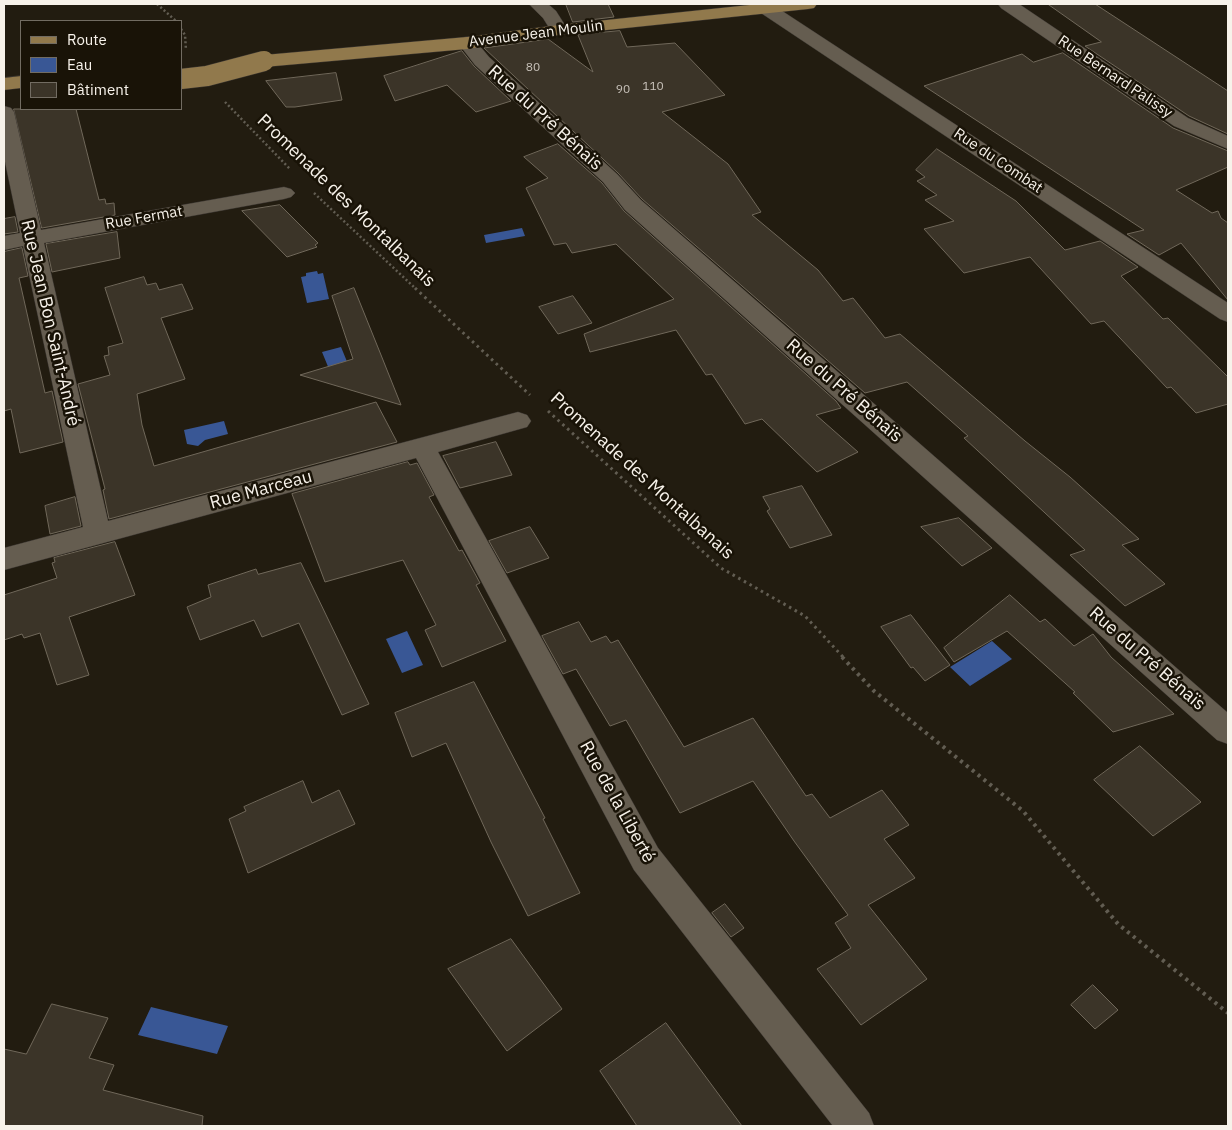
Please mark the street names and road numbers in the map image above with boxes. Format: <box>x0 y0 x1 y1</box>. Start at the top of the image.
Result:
street label: Avenue Jean Moulin <box>468 17 604 51</box>
street label: Rue Bernard Palissy <box>1054 32 1176 122</box>
street label: Rue du Pré Bénaïs <box>483 61 607 175</box>
street label: Promenade des Montalbanais <box>252 110 440 292</box>
street label: Rue du Combat <box>950 125 1046 197</box>
street label: Rue Fermat <box>104 202 184 234</box>
street label: Rue Jean Bon Saint-André <box>16 218 84 428</box>
street label: Rue du Pré Bénaïs <box>781 335 907 447</box>
street label: Promenade des Montalbanais <box>546 388 738 564</box>
street label: Rue Marceau <box>207 466 315 514</box>
street label: Rue du Pré Bénaïs <box>1084 603 1210 715</box>
street label: Rue de la Liberté <box>575 737 659 867</box>

